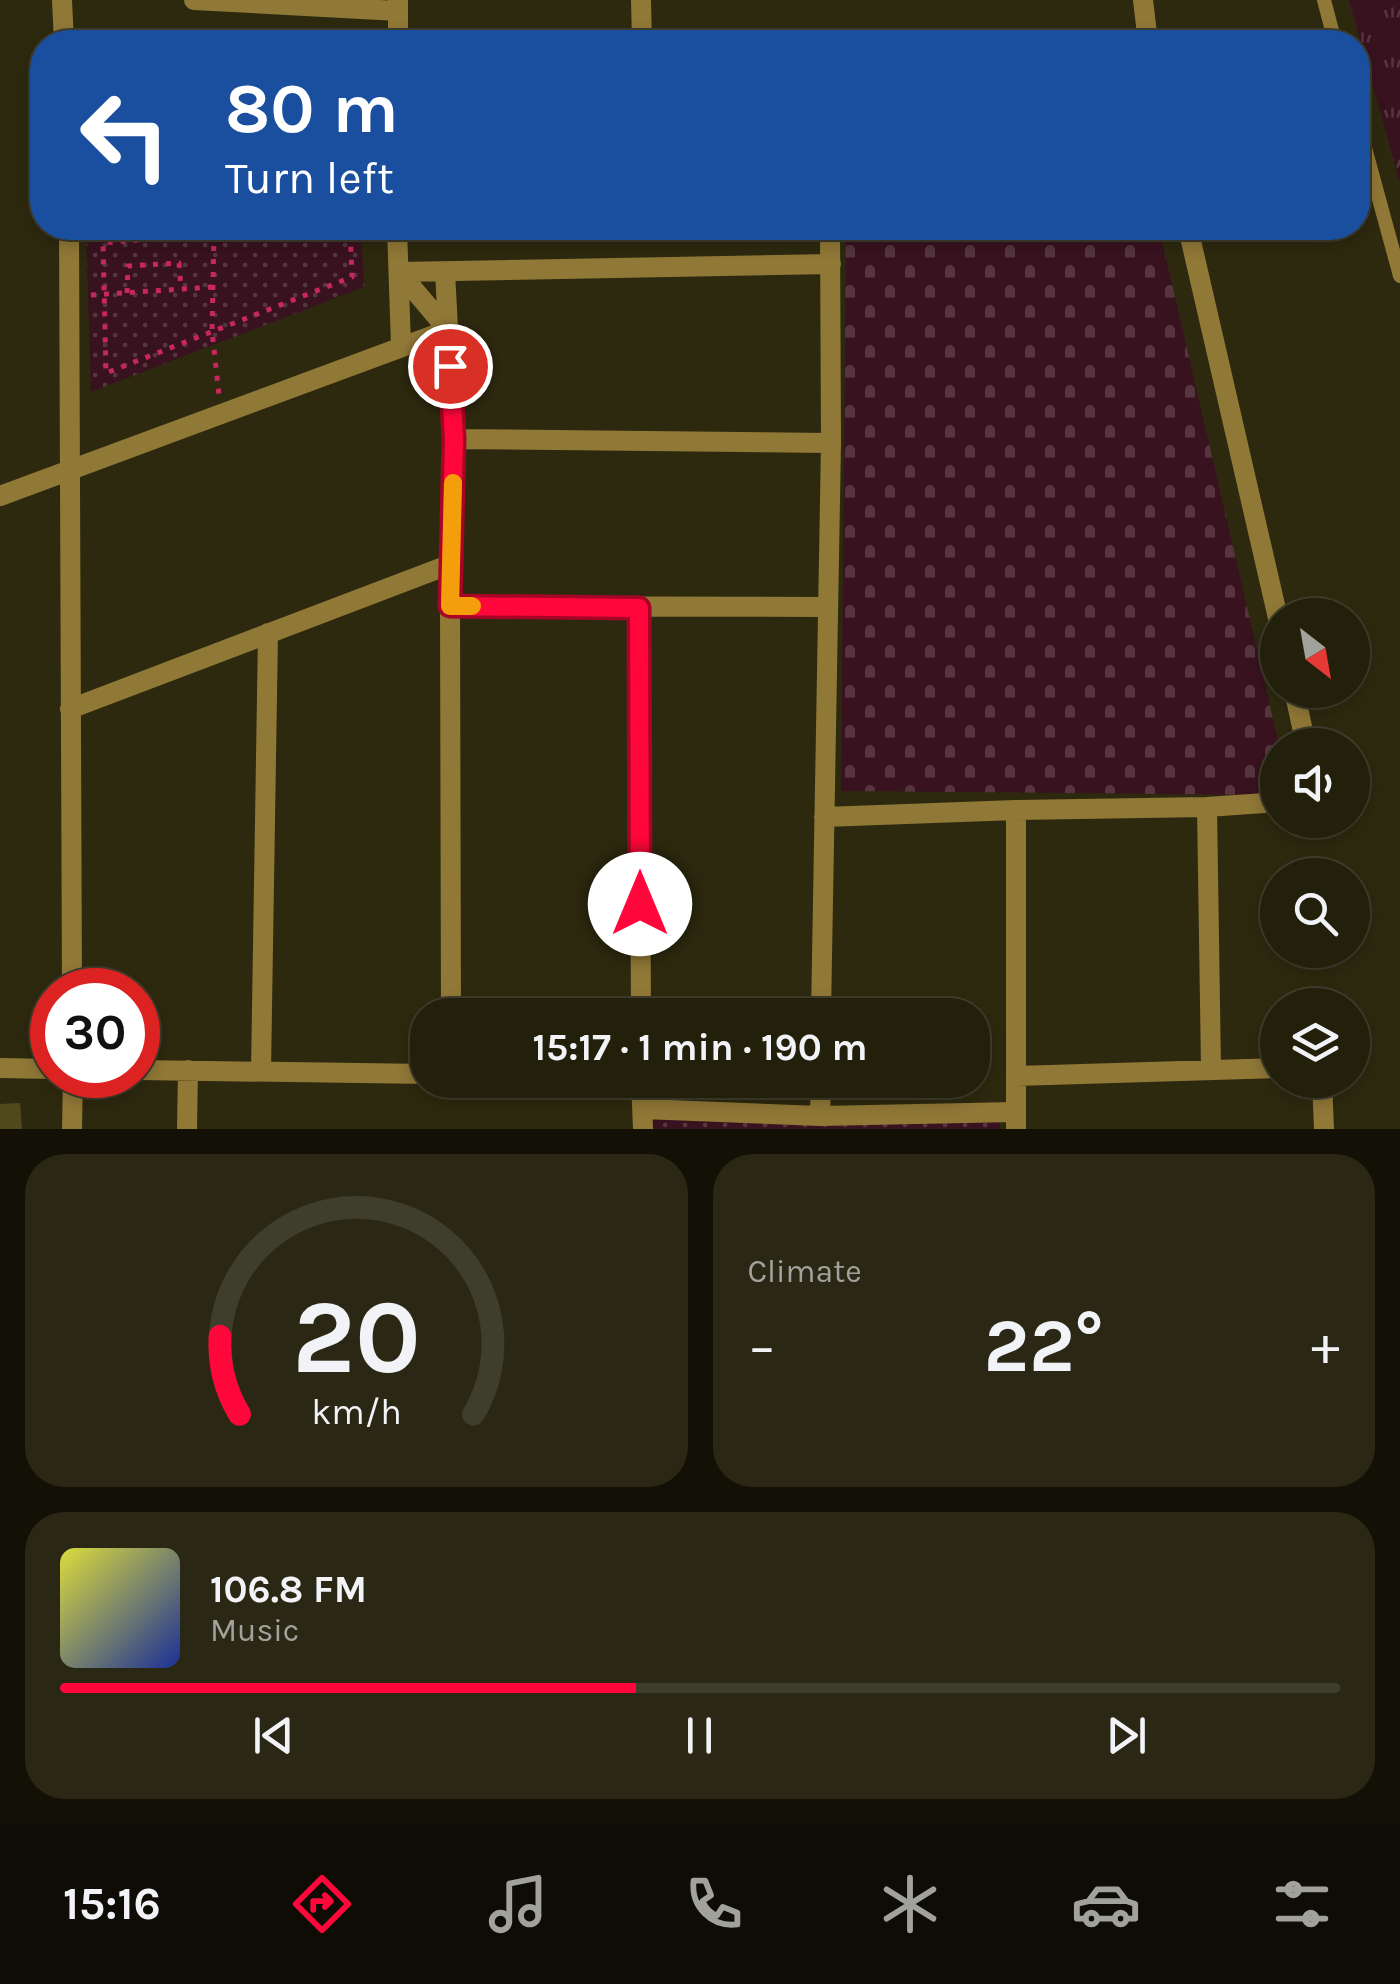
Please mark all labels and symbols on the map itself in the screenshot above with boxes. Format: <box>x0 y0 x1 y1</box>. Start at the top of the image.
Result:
pin <box>408 324 493 409</box>
north arrow <box>1260 598 1370 708</box>
position arrow <box>588 852 692 956</box>
speed limit sign: 30 <box>30 968 160 1098</box>

